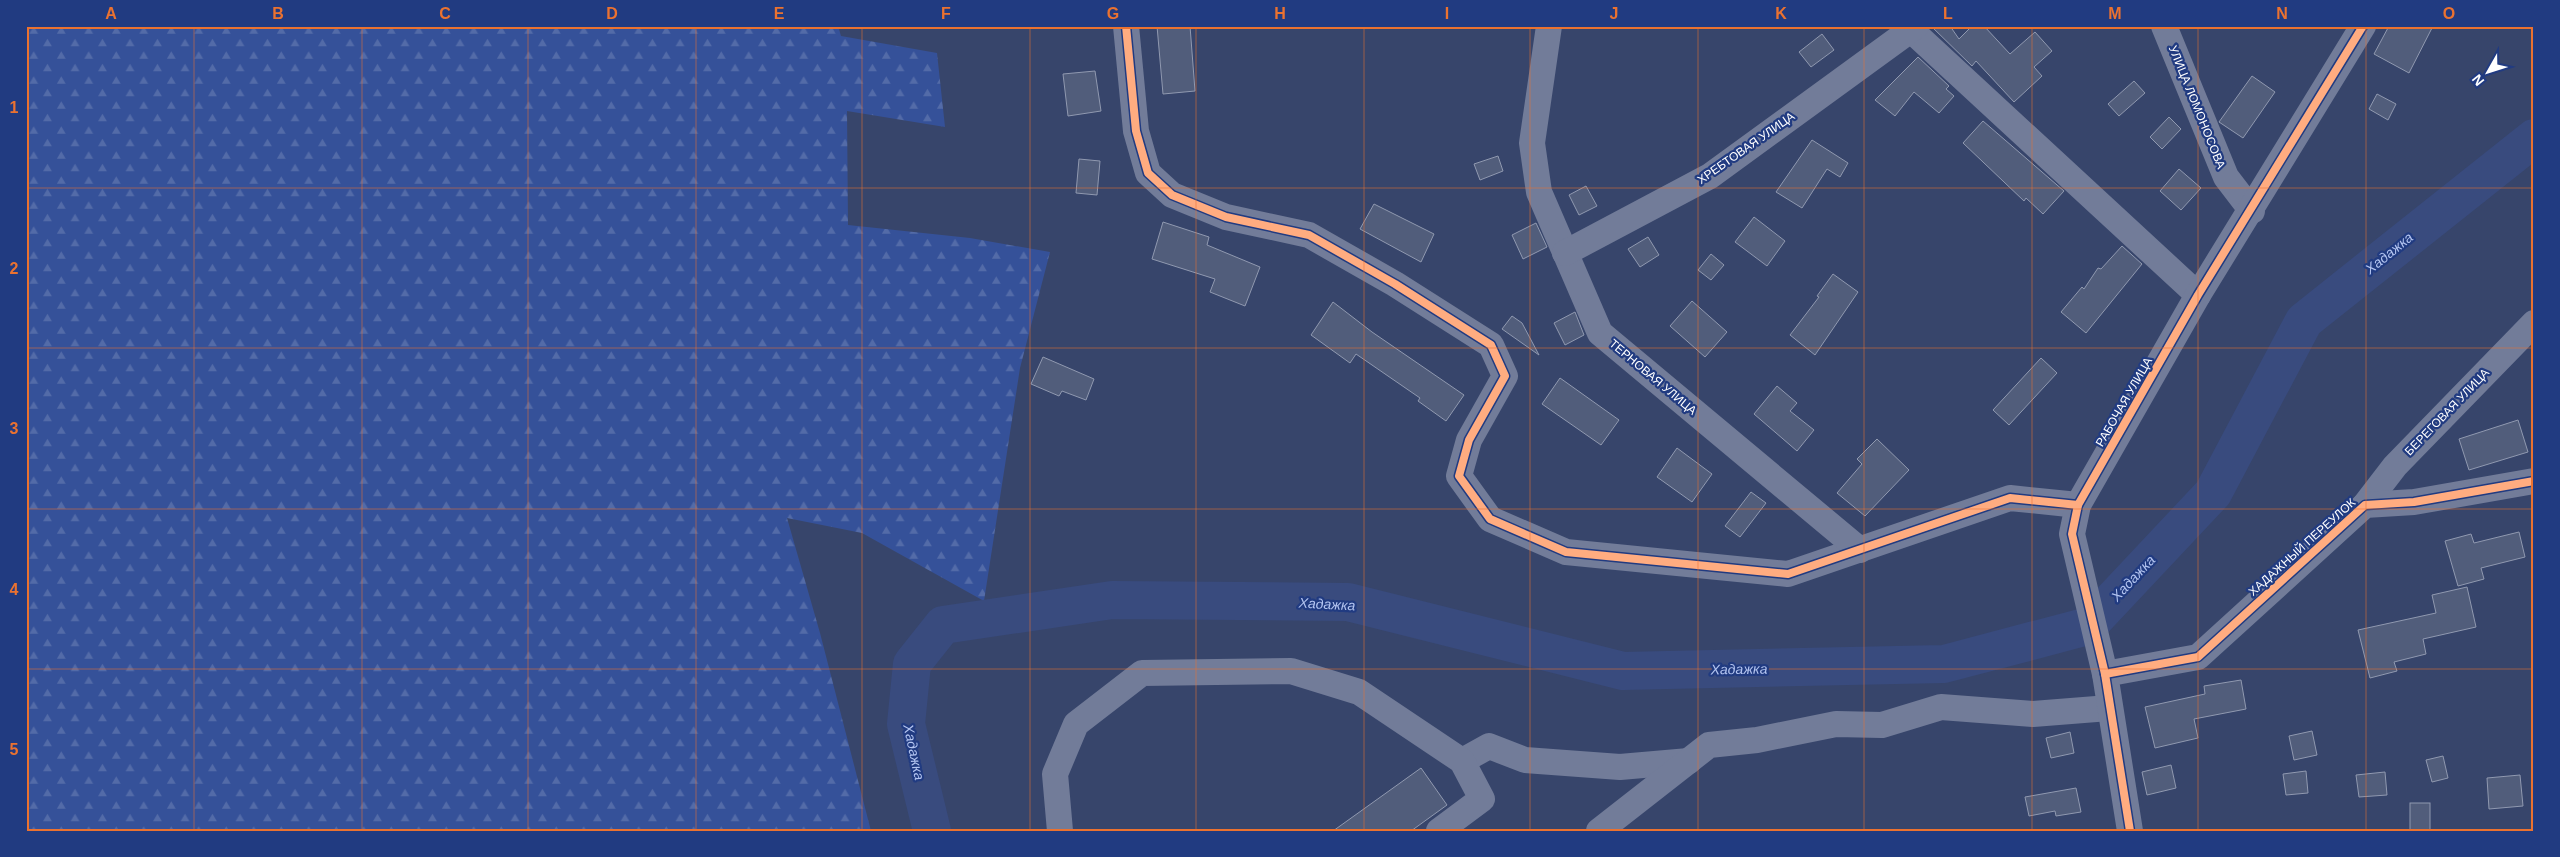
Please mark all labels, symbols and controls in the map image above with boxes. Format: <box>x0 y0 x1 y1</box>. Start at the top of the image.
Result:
text: A <box>105 5 117 22</box>
text: B <box>272 5 284 22</box>
text: C <box>439 5 451 22</box>
text: D <box>606 5 618 22</box>
text: E <box>774 5 785 22</box>
text: F <box>941 5 951 22</box>
text: G <box>1107 5 1119 22</box>
text: H <box>1274 5 1286 22</box>
text: I <box>1445 5 1449 22</box>
text: J <box>1610 5 1618 22</box>
text: K <box>1775 5 1787 22</box>
text: L <box>1943 5 1953 22</box>
text: M <box>2108 5 2122 22</box>
text: N <box>2276 5 2288 22</box>
text: O <box>2443 5 2455 22</box>
street label: УЛИЦА ЛОМОНОСОВА <box>2166 43 2228 171</box>
north arrow <box>2462 48 2512 98</box>
text: N <box>2468 71 2487 89</box>
text: 1 <box>10 99 19 116</box>
street label: ХРЕБТОВАЯ УЛИЦА <box>1695 109 1797 187</box>
water label: Хадажка <box>2361 229 2416 278</box>
text: 2 <box>10 260 19 277</box>
street label: ТЕРНОВАЯ УЛИЦА <box>1607 336 1699 418</box>
street label: РАБОЧАЯ УЛИЦА <box>2093 355 2155 449</box>
street label: БЕРЕГОВАЯ УЛИЦА <box>2402 366 2492 458</box>
text: 3 <box>10 420 19 437</box>
street label: ХАДАЖНЫЙ ПЕРЕУЛОК <box>2245 495 2358 599</box>
water label: Хадажка <box>2107 552 2158 605</box>
text: 4 <box>10 581 19 598</box>
water label: Хадажка <box>1297 594 1356 613</box>
water label: Хадажка <box>1710 661 1768 678</box>
water label: Хадажка <box>900 722 928 782</box>
text: 5 <box>10 741 19 758</box>

